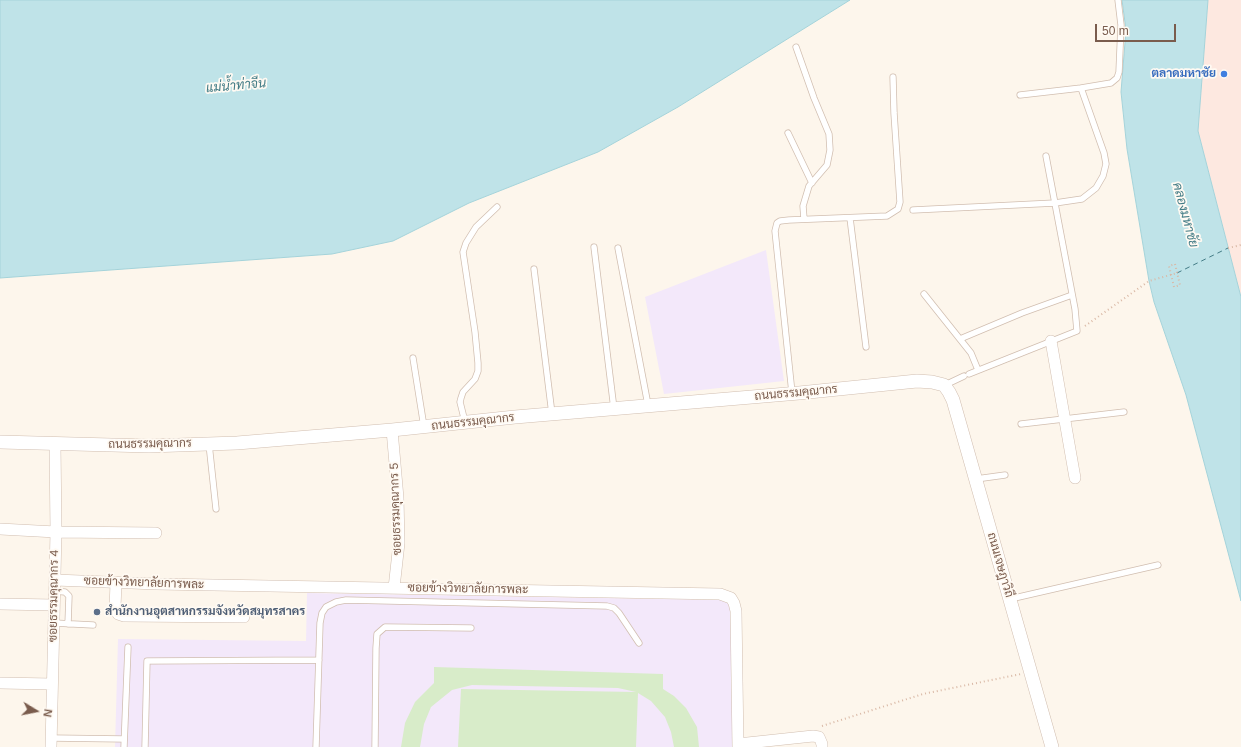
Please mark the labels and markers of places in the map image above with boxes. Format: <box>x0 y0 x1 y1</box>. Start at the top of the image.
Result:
place label: ตลาดมหาชัย <box>1152 67 1216 81</box>
marker: ตลาดมหาชัย <box>1219 69 1229 79</box>
place label: สำนักงานอุตสาหกรรมจังหวัดสมุทรสาคร <box>105 605 305 619</box>
marker: สำนักงานอุตสาหกรรมจังหวัดสมุทรสาคร <box>92 607 102 617</box>

